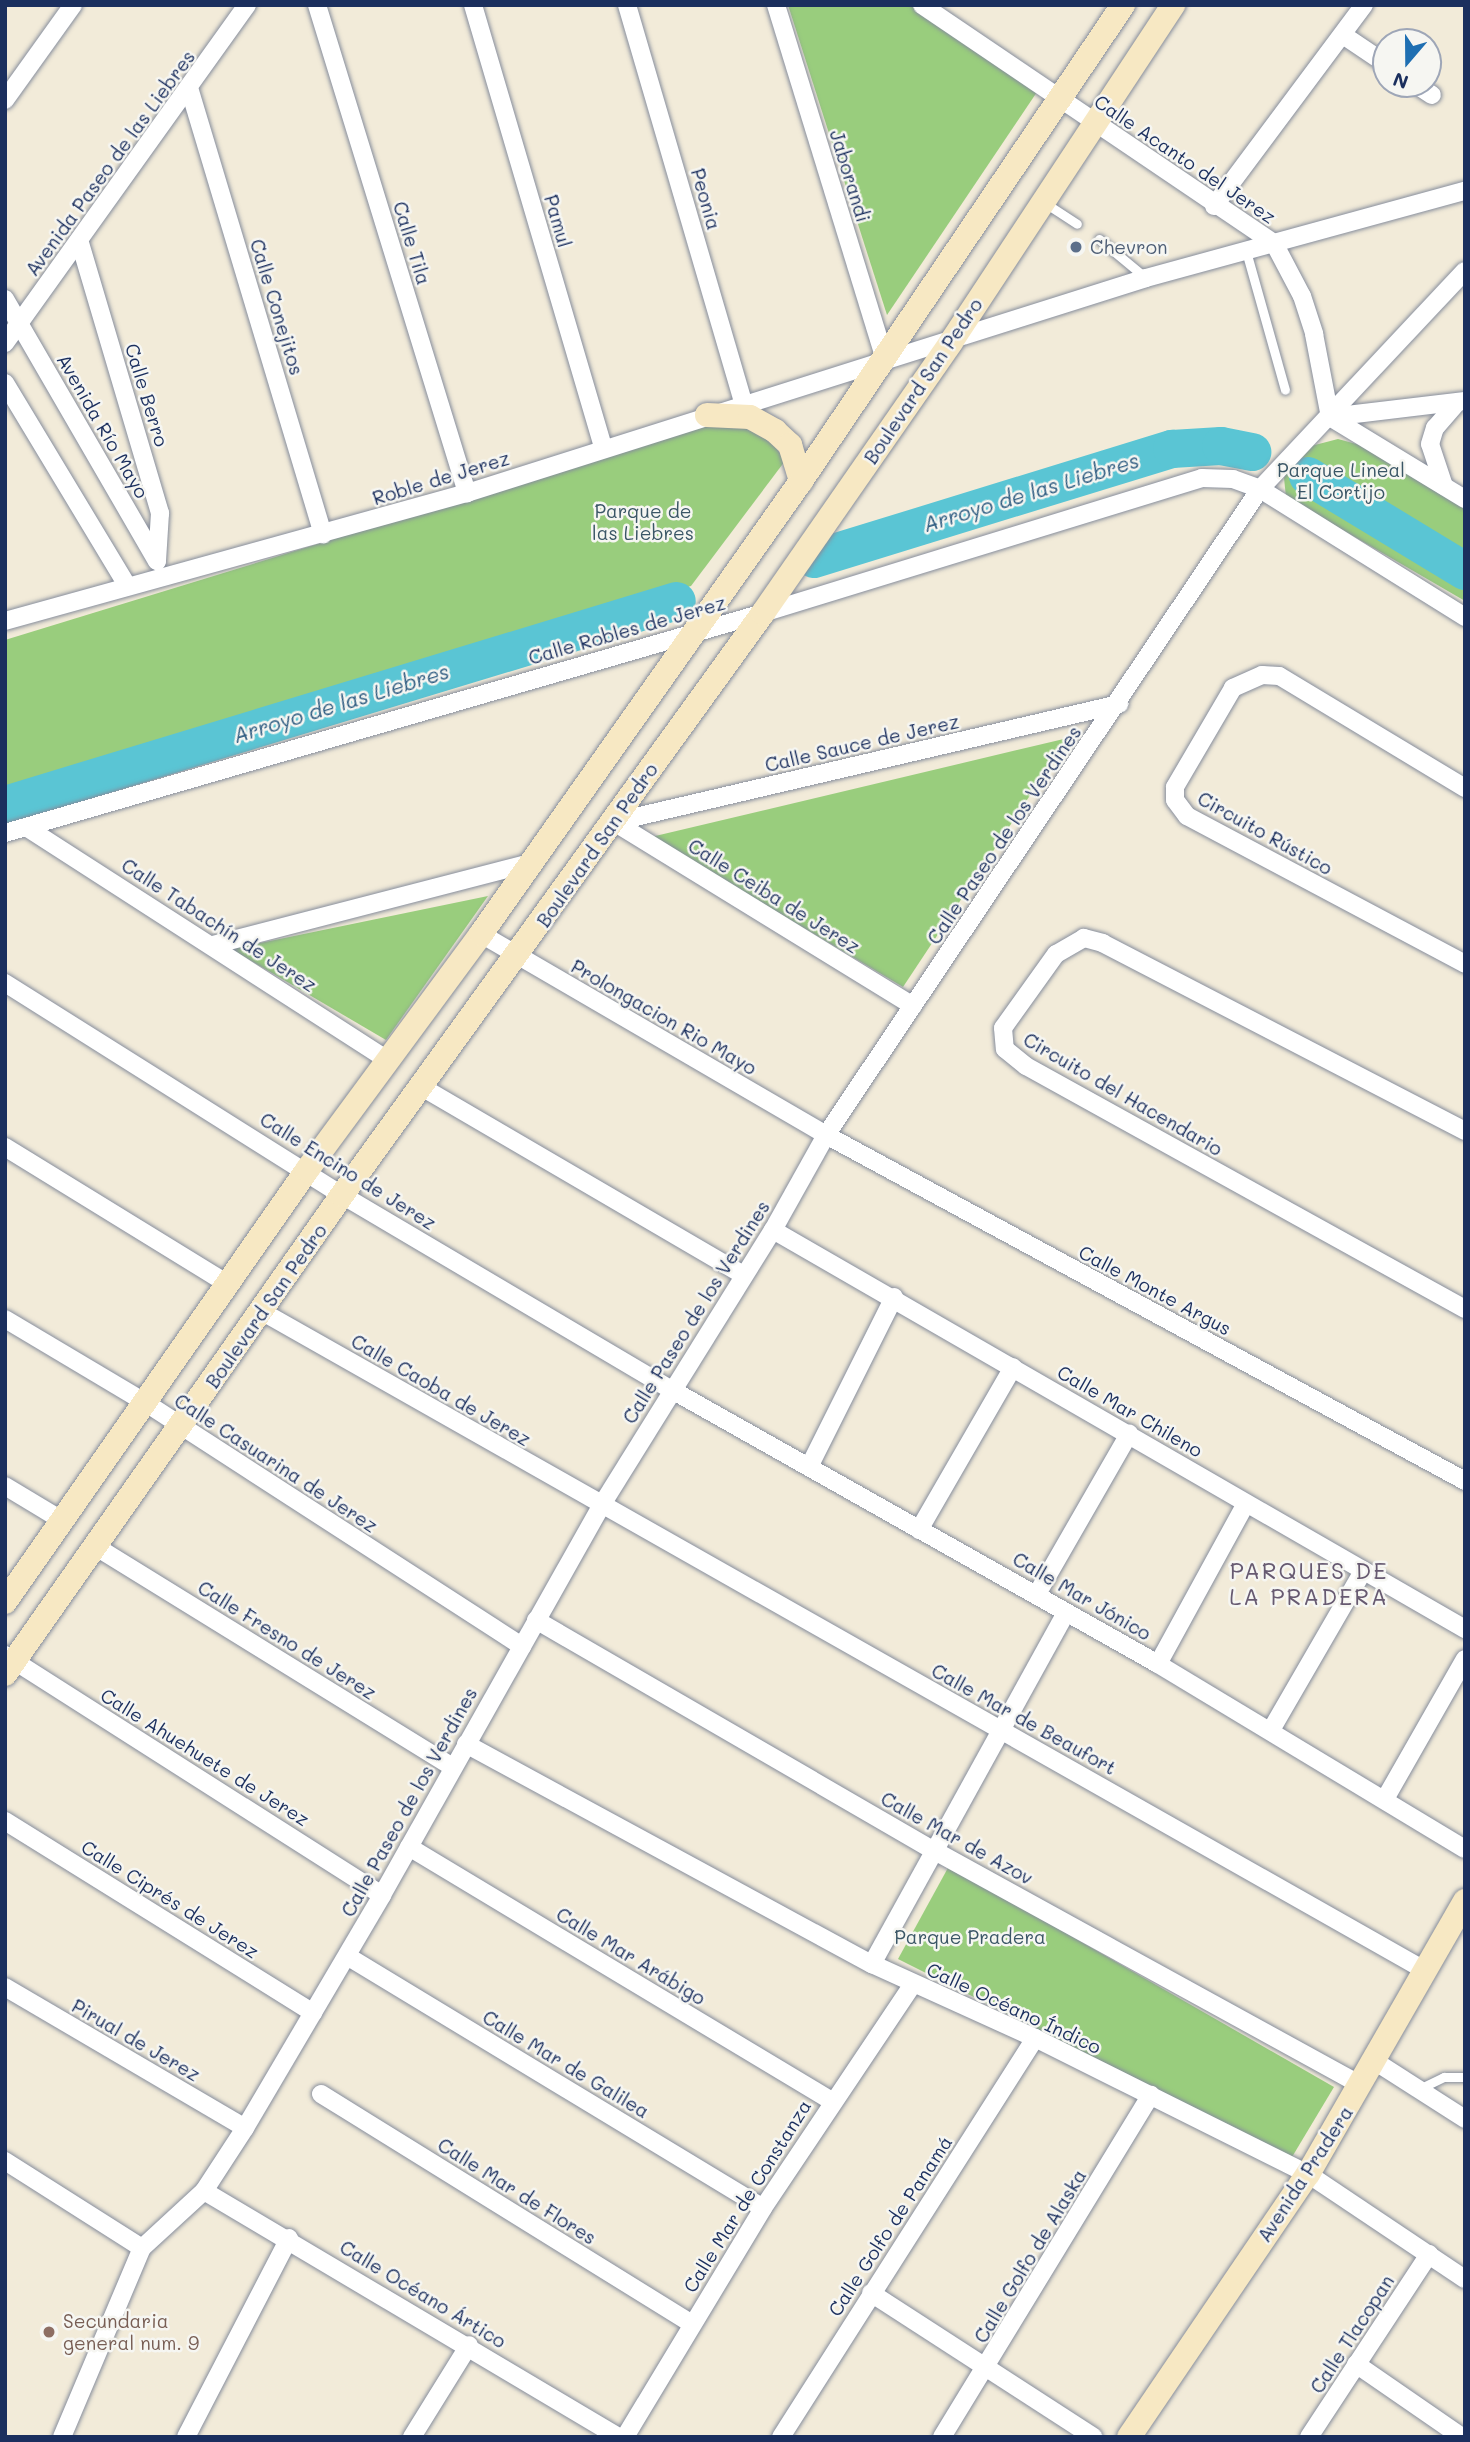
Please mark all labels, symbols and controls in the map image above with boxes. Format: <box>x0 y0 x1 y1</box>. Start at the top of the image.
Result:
north arrow <box>1372 28 1442 98</box>
street label: Avenida Paseo de las Liebres <box>20 46 200 280</box>
text: N <box>1389 67 1411 96</box>
street label: Calle Acanto del Jerez <box>1090 90 1280 228</box>
street label: Jaborandi <box>825 127 875 225</box>
street label: Peonia <box>686 166 726 232</box>
street label: Pamul <box>540 192 576 250</box>
street label: Calle Tila <box>389 199 435 287</box>
street label: Calle Conejitos <box>245 236 309 378</box>
place label: Chevron <box>1090 236 1167 258</box>
marker: Chevron <box>1068 239 1084 255</box>
street label: Boulevard San Pedro <box>859 294 987 468</box>
street label: Calle Berro <box>121 341 173 449</box>
street label: Avenida Río Mayo <box>52 350 154 502</box>
street label: Roble de Jerez <box>370 446 512 510</box>
water label: Arroyo de las Liebres <box>920 447 1142 537</box>
park label: Parque Lineal El Cortijo <box>1277 459 1405 503</box>
park label: Parque de las Liebres <box>592 500 694 544</box>
street label: Calle Robles de Jerez <box>526 591 728 669</box>
water label: Arroyo de las Liebres <box>230 658 452 748</box>
street label: Calle Sauce de Jerez <box>763 710 961 776</box>
street label: Calle Paseo de los Verdines <box>922 721 1086 949</box>
street label: Boulevard San Pedro <box>532 759 662 931</box>
street label: Circuito Rústico <box>1194 787 1336 879</box>
street label: Calle Ceiba de Jerez <box>684 834 864 958</box>
street label: Calle Tabachín de Jerez <box>117 853 321 997</box>
street label: Prolongacion Rio Mayo <box>567 955 761 1079</box>
street label: Circuito del Hacendario <box>1019 1028 1227 1160</box>
street label: Calle Encino de Jerez <box>256 1108 440 1234</box>
street label: Calle Paseo de los Verdines <box>618 1196 774 1428</box>
street label: Boulevard San Pedro <box>201 1220 331 1392</box>
street label: Calle Monte Argus <box>1075 1240 1235 1340</box>
street label: Calle Caoba de Jerez <box>347 1329 535 1451</box>
street label: Calle Mar Chileno <box>1053 1360 1207 1462</box>
street label: Calle Casuarina de Jerez <box>170 1389 382 1537</box>
street label: Calle Mar Jónico <box>1009 1547 1155 1645</box>
district label: PARQUES DE LA PRADERA <box>1230 1556 1388 1610</box>
street label: Calle Fresno de Jerez <box>194 1576 380 1704</box>
street label: Calle Mar de Beaufort <box>928 1659 1120 1779</box>
street label: Calle Ahuehuete de Jerez <box>96 1683 314 1831</box>
street label: Calle Paseo de los Verdines <box>336 1683 482 1921</box>
street label: Calle Mar de Azov <box>877 1787 1037 1889</box>
street label: Calle Ciprés de Jerez <box>77 1835 263 1963</box>
street label: Calle Mar Arábigo <box>552 1902 710 2010</box>
park label: Parque Pradera <box>894 1926 1046 1948</box>
street label: Calle Océano Índico <box>923 1958 1105 2058</box>
street label: Pirual de Jerez <box>68 1994 204 2086</box>
street label: Calle Mar de Galilea <box>479 2005 653 2123</box>
street label: Calle Mar de Constanza <box>678 2095 816 2297</box>
street label: Avenida Pradera <box>1253 2102 1357 2246</box>
street label: Calle Golfo de Panamá <box>823 2132 957 2320</box>
street label: Calle Mar de Flores <box>434 2133 600 2249</box>
street label: Calle Golfo de Alaska <box>969 2165 1091 2347</box>
street label: Calle Océano Ártico <box>336 2235 510 2353</box>
street label: Calle Tlacopan <box>1305 2271 1399 2397</box>
place label: Secundaria general num. 9 <box>63 2310 199 2354</box>
marker: Secundaria general num. 9 <box>41 2324 57 2340</box>

